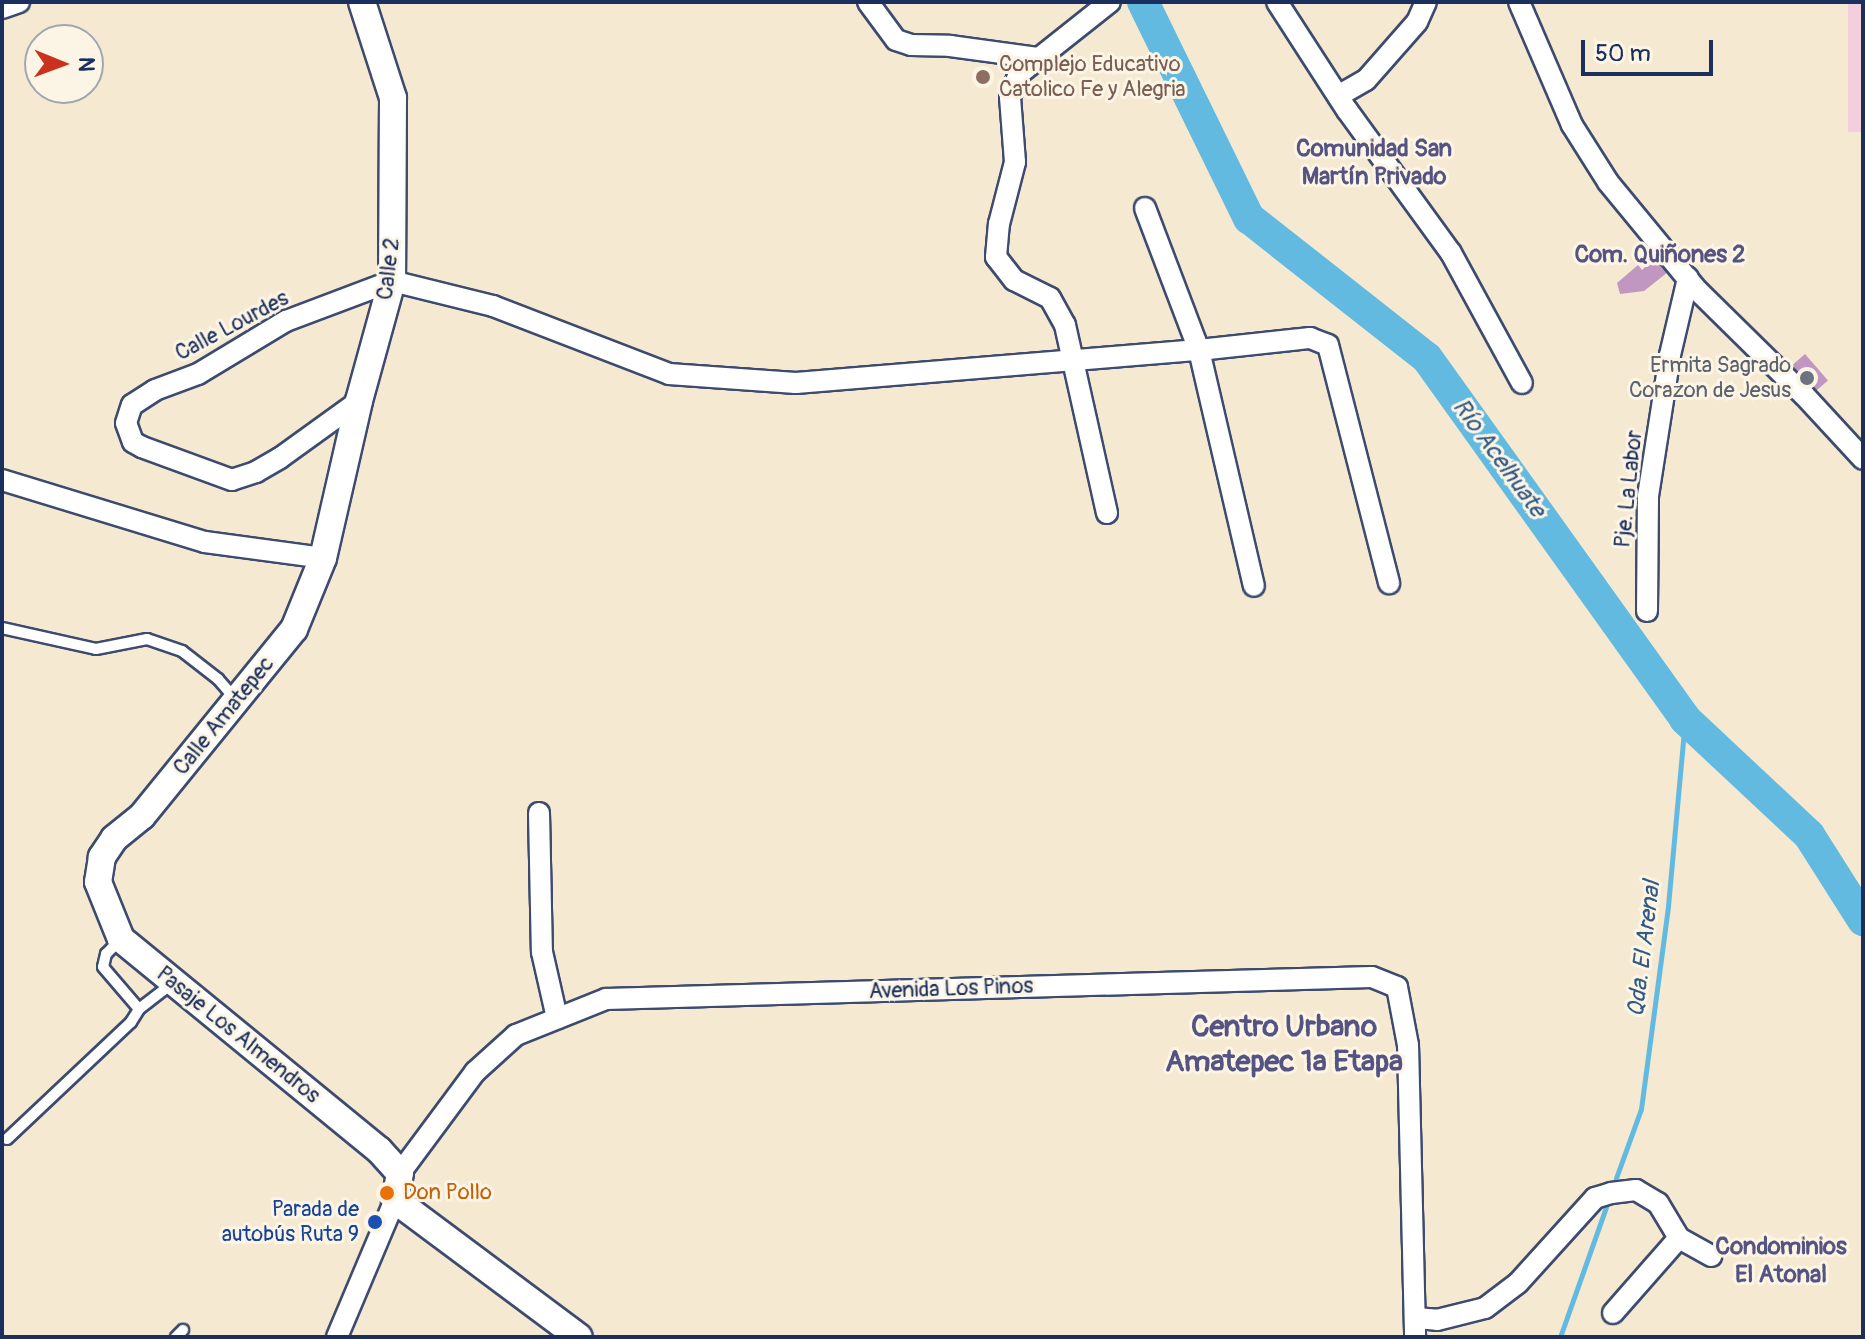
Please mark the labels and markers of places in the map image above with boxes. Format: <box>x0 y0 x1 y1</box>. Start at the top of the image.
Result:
place label: Complejo Educativo Catolico Fe y Alegria <box>999 51 1186 102</box>
marker: Complejo Educativo Catolico Fe y Alegria <box>974 68 992 86</box>
place label: Ermita Sagrado Corazon de Jesus <box>1629 352 1791 404</box>
marker: Ermita Sagrado Corazon de Jesus <box>1798 369 1816 387</box>
place label: Don Pollo <box>403 1180 492 1206</box>
marker: Don Pollo <box>378 1184 396 1202</box>
place label: Parada de autobús Ruta 9 <box>222 1196 359 1248</box>
marker: Parada de autobús Ruta 9 <box>366 1213 384 1231</box>

